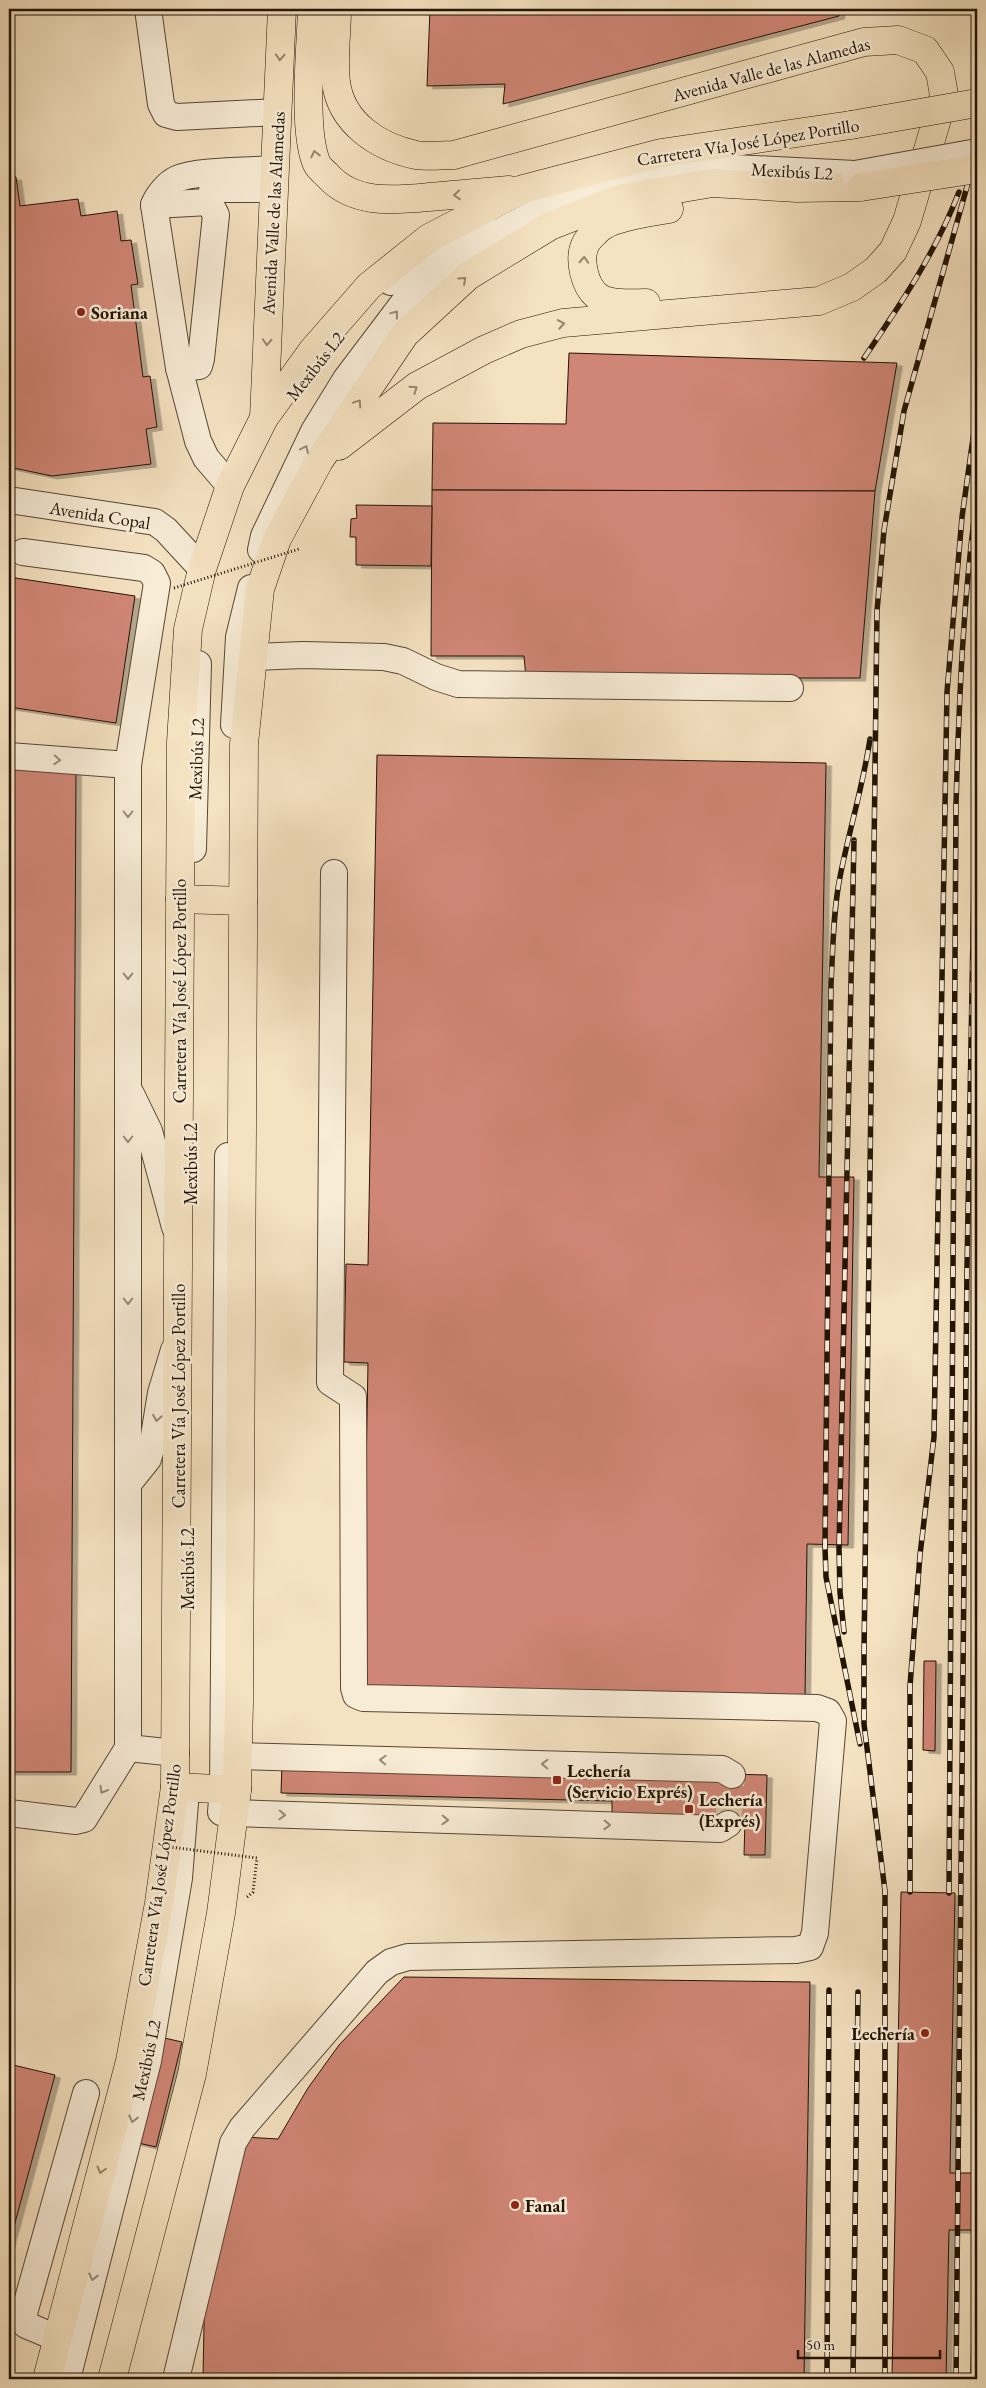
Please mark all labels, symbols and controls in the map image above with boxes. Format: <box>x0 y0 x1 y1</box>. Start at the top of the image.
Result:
street label: Avenida Valle de las Alamedas <box>669 31 873 107</box>
one-way arrow <box>274 54 285 62</box>
street label: Avenida Valle de las Alamedas <box>256 110 290 316</box>
street label: Carretera Vía José López Portillo <box>635 113 861 171</box>
one-way arrow <box>310 150 321 158</box>
street label: Mexibús L2 <box>750 157 834 185</box>
one-way arrow <box>453 189 461 200</box>
one-way arrow <box>579 256 590 264</box>
one-way arrow <box>458 277 467 286</box>
place label: Soriana <box>91 301 148 324</box>
marker: Soriana <box>75 306 87 318</box>
one-way arrow <box>389 310 398 320</box>
one-way arrow <box>557 320 566 330</box>
street label: Mexibús L2 <box>281 326 350 405</box>
one-way arrow <box>262 338 272 346</box>
one-way arrow <box>408 386 417 395</box>
one-way arrow <box>352 399 361 409</box>
one-way arrow <box>299 445 310 454</box>
street label: Avenida Copal <box>47 496 152 534</box>
street label: Mexibús L2 <box>183 717 209 800</box>
one-way arrow <box>54 754 62 765</box>
one-way arrow <box>123 810 133 818</box>
street label: Carretera Vía José López Portillo <box>168 879 191 1103</box>
one-way arrow <box>123 972 133 980</box>
street label: Mexibús L2 <box>179 1123 202 1205</box>
one-way arrow <box>123 1135 133 1143</box>
street label: Carretera Vía José López Portillo <box>167 1284 190 1508</box>
one-way arrow <box>123 1298 133 1305</box>
one-way arrow <box>152 1414 162 1423</box>
street label: Mexibús L2 <box>176 1528 199 1610</box>
one-way arrow <box>378 1754 386 1765</box>
one-way arrow <box>541 1759 549 1770</box>
place label: Lechería (Servicio Exprés) <box>567 1759 693 1803</box>
street label: Carretera Vía José López Portillo <box>132 1762 186 1988</box>
marker: Lechería (Servicio Exprés) <box>551 1774 563 1786</box>
one-way arrow <box>100 1784 110 1793</box>
place label: Lechería (Exprés) <box>699 1788 763 1832</box>
marker: Lechería (Exprés) <box>683 1803 695 1815</box>
one-way arrow <box>279 1809 287 1820</box>
one-way arrow <box>442 1815 449 1825</box>
one-way arrow <box>603 1820 611 1831</box>
street label: Mexibús L2 <box>126 2017 166 2103</box>
place label: Lechería <box>851 2022 915 2045</box>
marker: Lechería <box>919 2027 931 2039</box>
one-way arrow <box>128 2115 139 2124</box>
one-way arrow <box>96 2166 107 2175</box>
place label: Fanal <box>525 2194 566 2217</box>
marker: Fanal <box>509 2199 521 2211</box>
one-way arrow <box>88 2272 99 2281</box>
scale bar <box>798 2328 941 2360</box>
text: 50 m <box>806 2335 835 2354</box>

